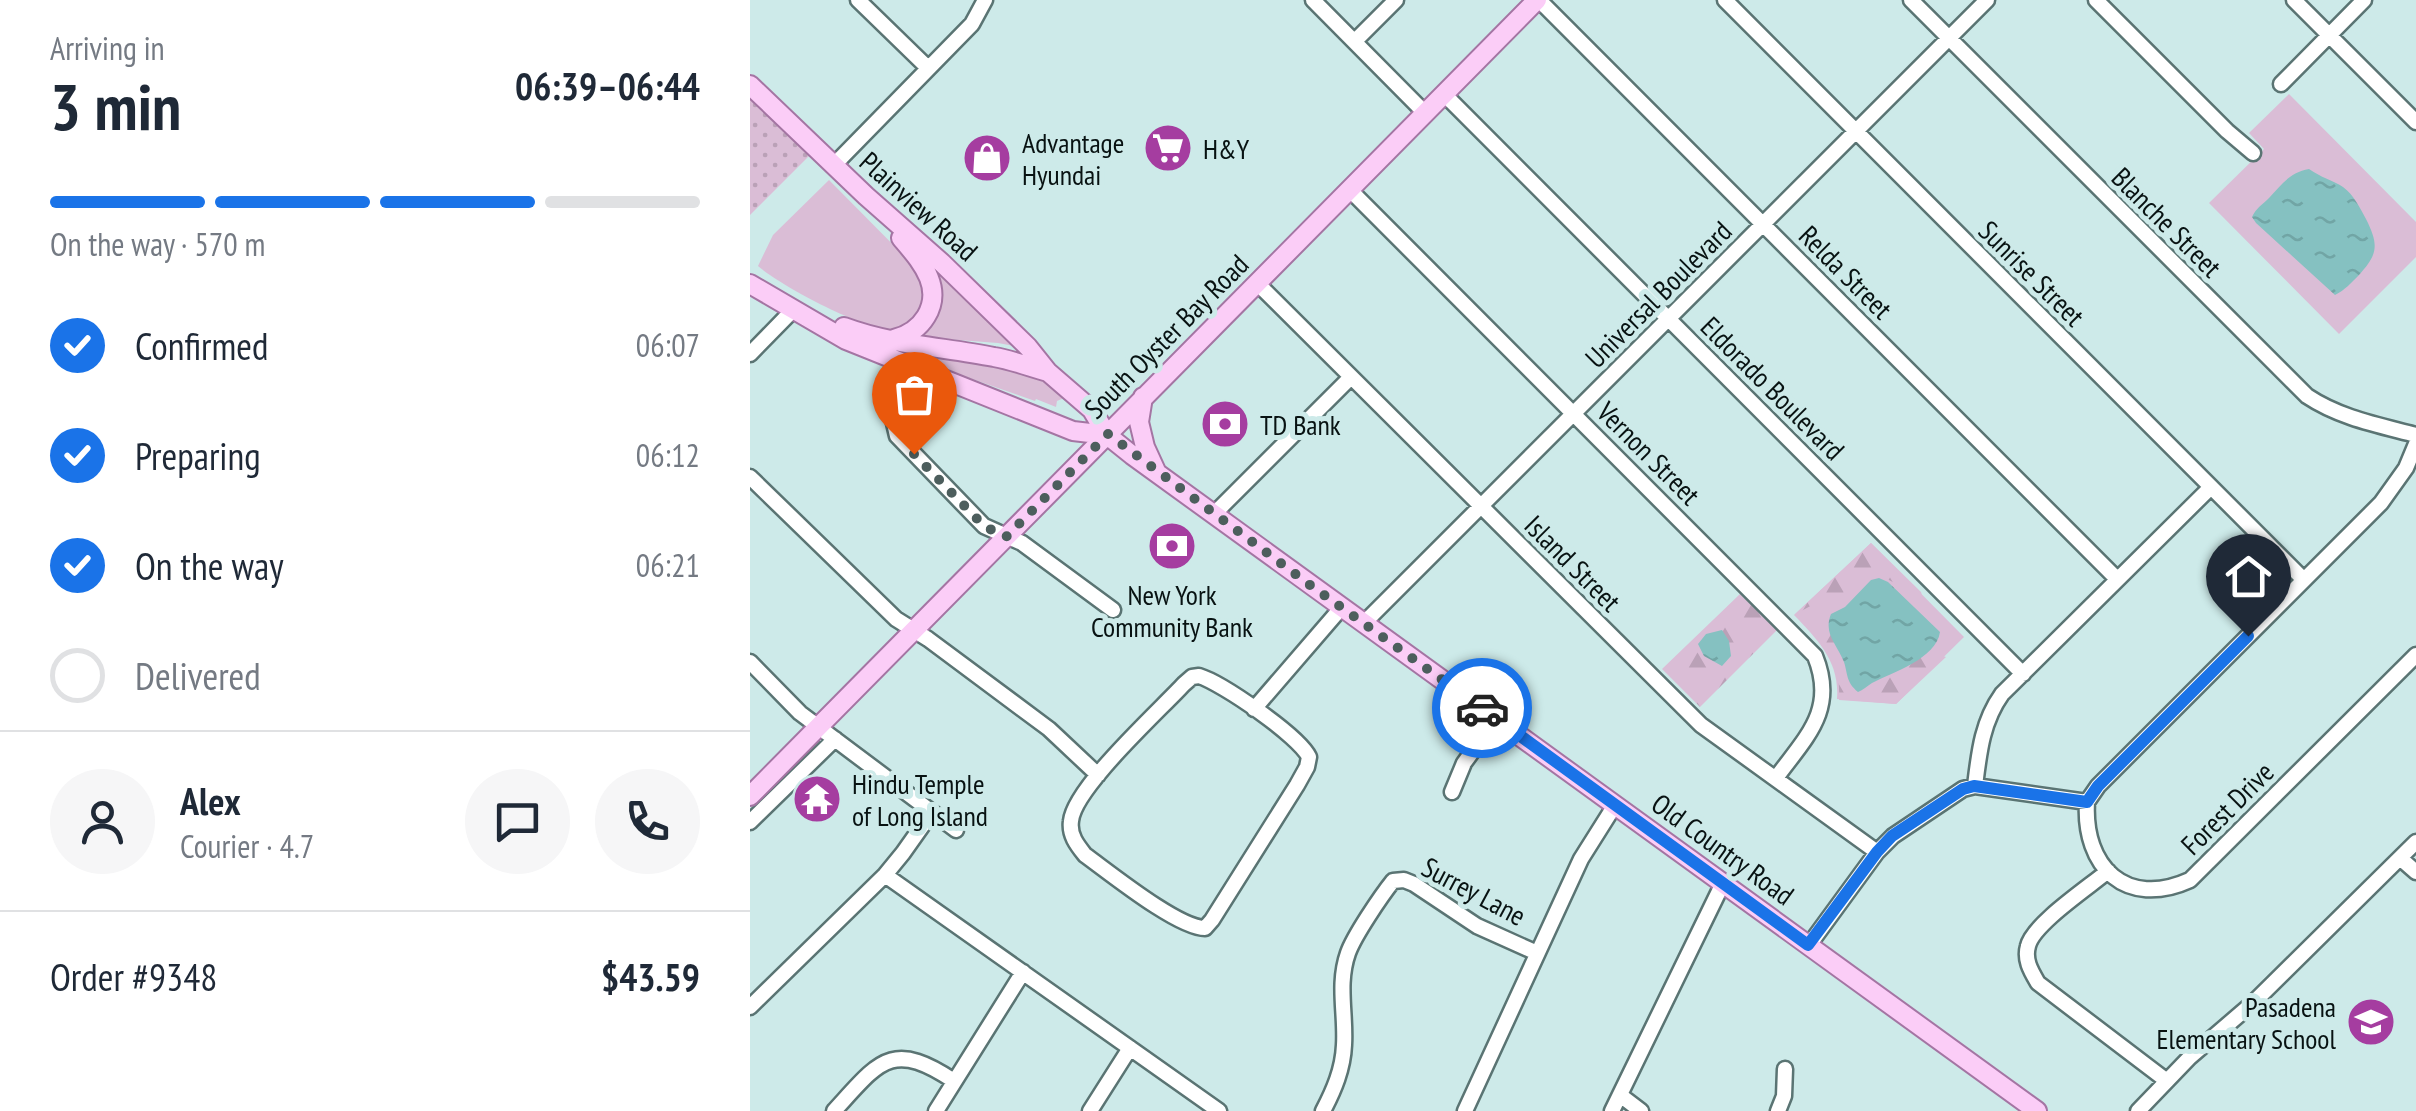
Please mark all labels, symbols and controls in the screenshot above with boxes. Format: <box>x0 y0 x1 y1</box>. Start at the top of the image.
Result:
text: Arriving in <box>50 27 165 69</box>
text: 06:39–06:44 <box>515 61 700 110</box>
text: 3 min <box>50 64 181 148</box>
supermarket icon: H&Y <box>1142 122 1194 174</box>
place label: Advantage Hyundai <box>1022 124 1124 193</box>
place label: H&Y <box>1203 130 1249 167</box>
shop icon: Advantage Hyundai <box>961 132 1013 184</box>
street label: Plainview Road <box>852 143 986 269</box>
street label: Blanche Street <box>2104 159 2230 285</box>
street label: Sunrise Street <box>1971 212 2093 334</box>
street label: Universal Boulevard <box>1577 213 1739 375</box>
street label: Relda Street <box>1791 217 1901 327</box>
text: On the way · 570 m <box>50 223 265 265</box>
street label: South Oyster Bay Road <box>1076 246 1256 426</box>
street label: Eldorado Boulevard <box>1693 308 1853 468</box>
icon: check <box>50 318 105 373</box>
text: Confirmed <box>135 321 268 370</box>
text: 06:07 <box>636 324 700 366</box>
pin <box>872 352 957 455</box>
icon: bag <box>887 367 942 422</box>
street label: Vernon Street <box>1589 393 1709 513</box>
bank icon: TD Bank <box>1199 398 1251 450</box>
place label: TD Bank <box>1260 406 1341 443</box>
icon: check <box>50 428 105 483</box>
text: Preparing <box>135 431 261 480</box>
text: 06:12 <box>636 434 700 476</box>
street label: Island Street <box>1517 507 1629 619</box>
bank icon: New York Community Bank <box>1146 520 1198 572</box>
pin <box>2206 534 2291 637</box>
icon: check <box>50 538 105 593</box>
text: On the way <box>135 541 283 590</box>
text: 06:21 <box>636 544 700 586</box>
icon: home <box>2221 549 2276 604</box>
place label: New York Community Bank <box>1091 576 1253 645</box>
text: Delivered <box>135 651 261 700</box>
courier <box>1432 658 1532 758</box>
icon: car <box>1455 681 1510 736</box>
street label: Forest Drive <box>2173 754 2281 862</box>
place label: Hindu Temple of Long Island <box>852 765 988 834</box>
button: person <box>50 769 155 874</box>
button: chat <box>465 769 570 874</box>
button: phone <box>595 769 700 874</box>
temple icon: Hindu Temple of Long Island <box>791 773 843 825</box>
text: Alex <box>180 776 241 825</box>
street label: Old Country Road <box>1644 785 1802 913</box>
text: Courier · 4.7 <box>180 825 314 867</box>
street label: Surrey Lane <box>1416 848 1532 934</box>
text: Order #9348 <box>50 952 217 1001</box>
text: $43.59 <box>601 952 700 1001</box>
place label: Pasadena Elementary School <box>2157 988 2336 1057</box>
school or university icon: Pasadena Elementary School <box>2345 996 2397 1048</box>

